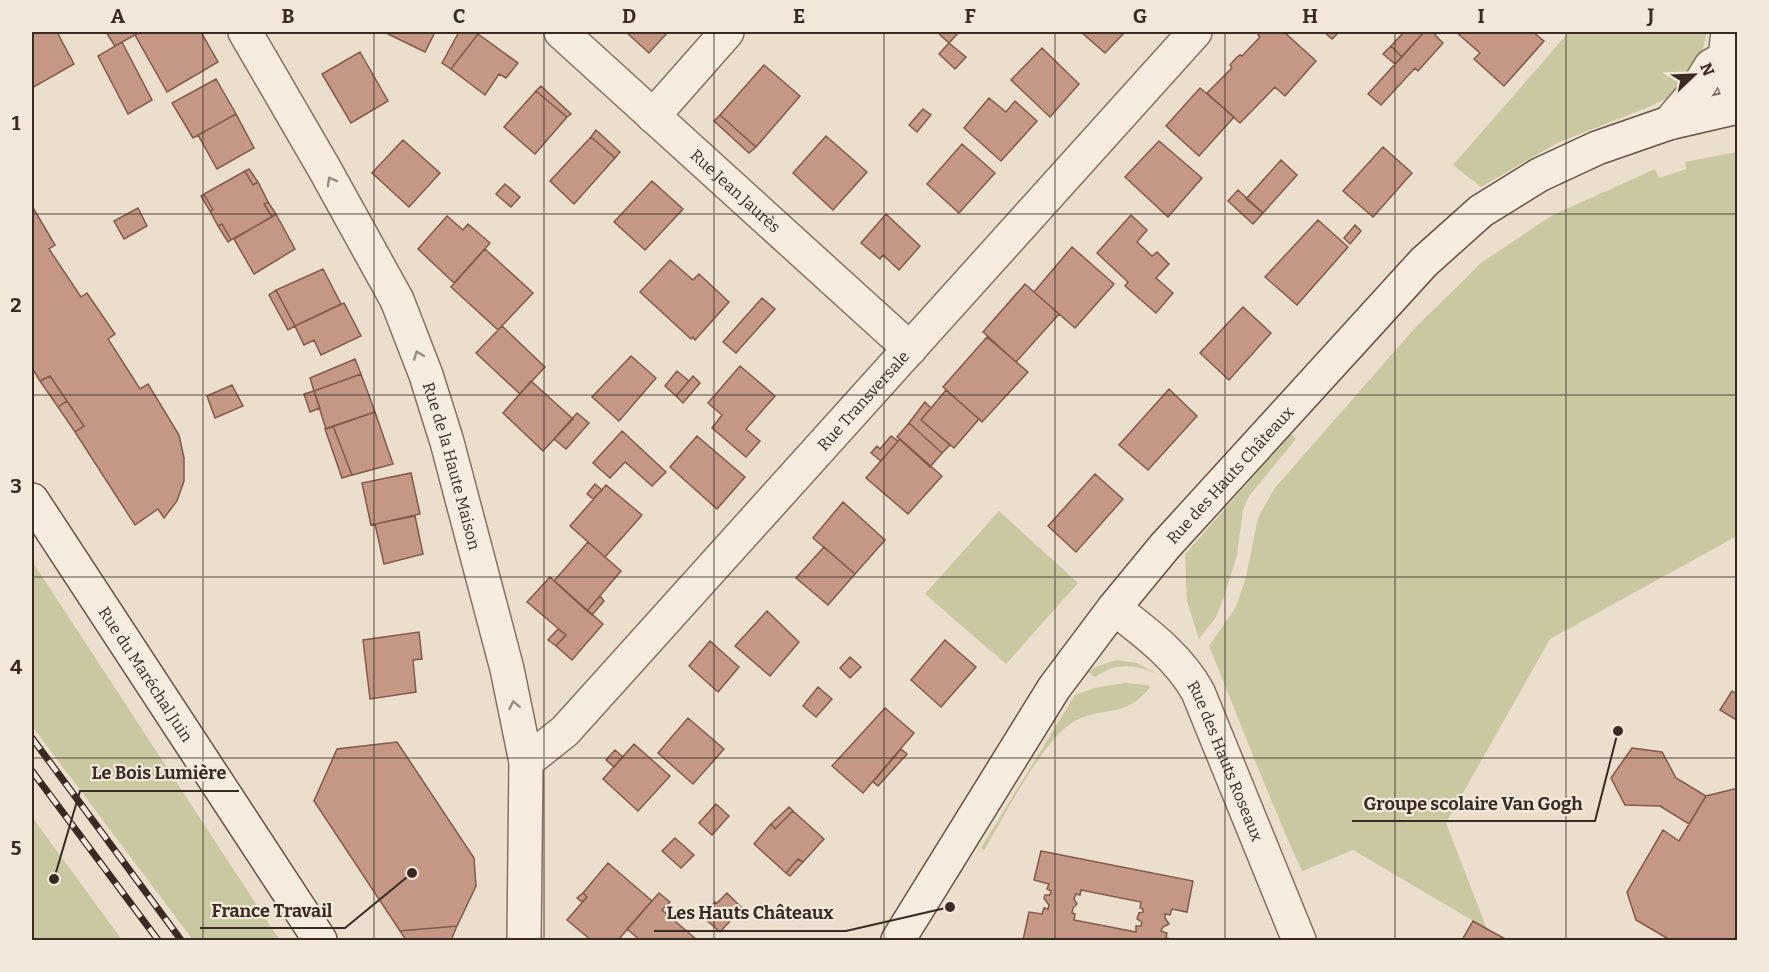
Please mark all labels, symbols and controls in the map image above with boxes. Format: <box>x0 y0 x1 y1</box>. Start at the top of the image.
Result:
text: A <box>111 4 126 28</box>
text: B <box>282 4 295 28</box>
text: C <box>453 4 465 28</box>
text: D <box>622 4 636 28</box>
text: E <box>793 4 805 28</box>
text: F <box>964 4 976 28</box>
text: G <box>1133 4 1147 28</box>
text: H <box>1302 4 1318 28</box>
text: I <box>1477 4 1485 28</box>
text: J <box>1647 4 1655 28</box>
north arrow <box>1664 45 1724 105</box>
text: N <box>1696 60 1719 79</box>
text: 1 <box>12 111 21 135</box>
street label: Rue Jean Jaurès <box>687 145 785 236</box>
one-way arrow <box>327 177 338 187</box>
text: 2 <box>10 293 22 317</box>
street label: Rue Transversale <box>813 347 913 454</box>
one-way arrow <box>413 350 425 361</box>
street label: Rue de la Haute Maison <box>419 380 485 552</box>
street label: Rue des Hauts Châteaux <box>1162 402 1297 547</box>
text: 3 <box>10 474 22 498</box>
street label: Rue du Maréchal Juin <box>95 603 197 745</box>
text: 4 <box>10 655 22 679</box>
street label: Rue des Hauts Roseaux <box>1184 677 1267 844</box>
one-way arrow <box>508 700 521 710</box>
callout: Le Bois Lumière <box>80 755 239 791</box>
text: Le Bois Lumière <box>92 762 227 784</box>
callout: Groupe scolaire Van Gogh <box>1352 785 1595 821</box>
text: Groupe scolaire Van Gogh <box>1363 793 1583 815</box>
text: 5 <box>11 836 22 860</box>
callout: France Travail <box>200 892 345 928</box>
callout: Les Hauts Châteaux <box>654 895 846 931</box>
text: France Travail <box>212 900 333 922</box>
text: Les Hauts Châteaux <box>666 902 834 924</box>

